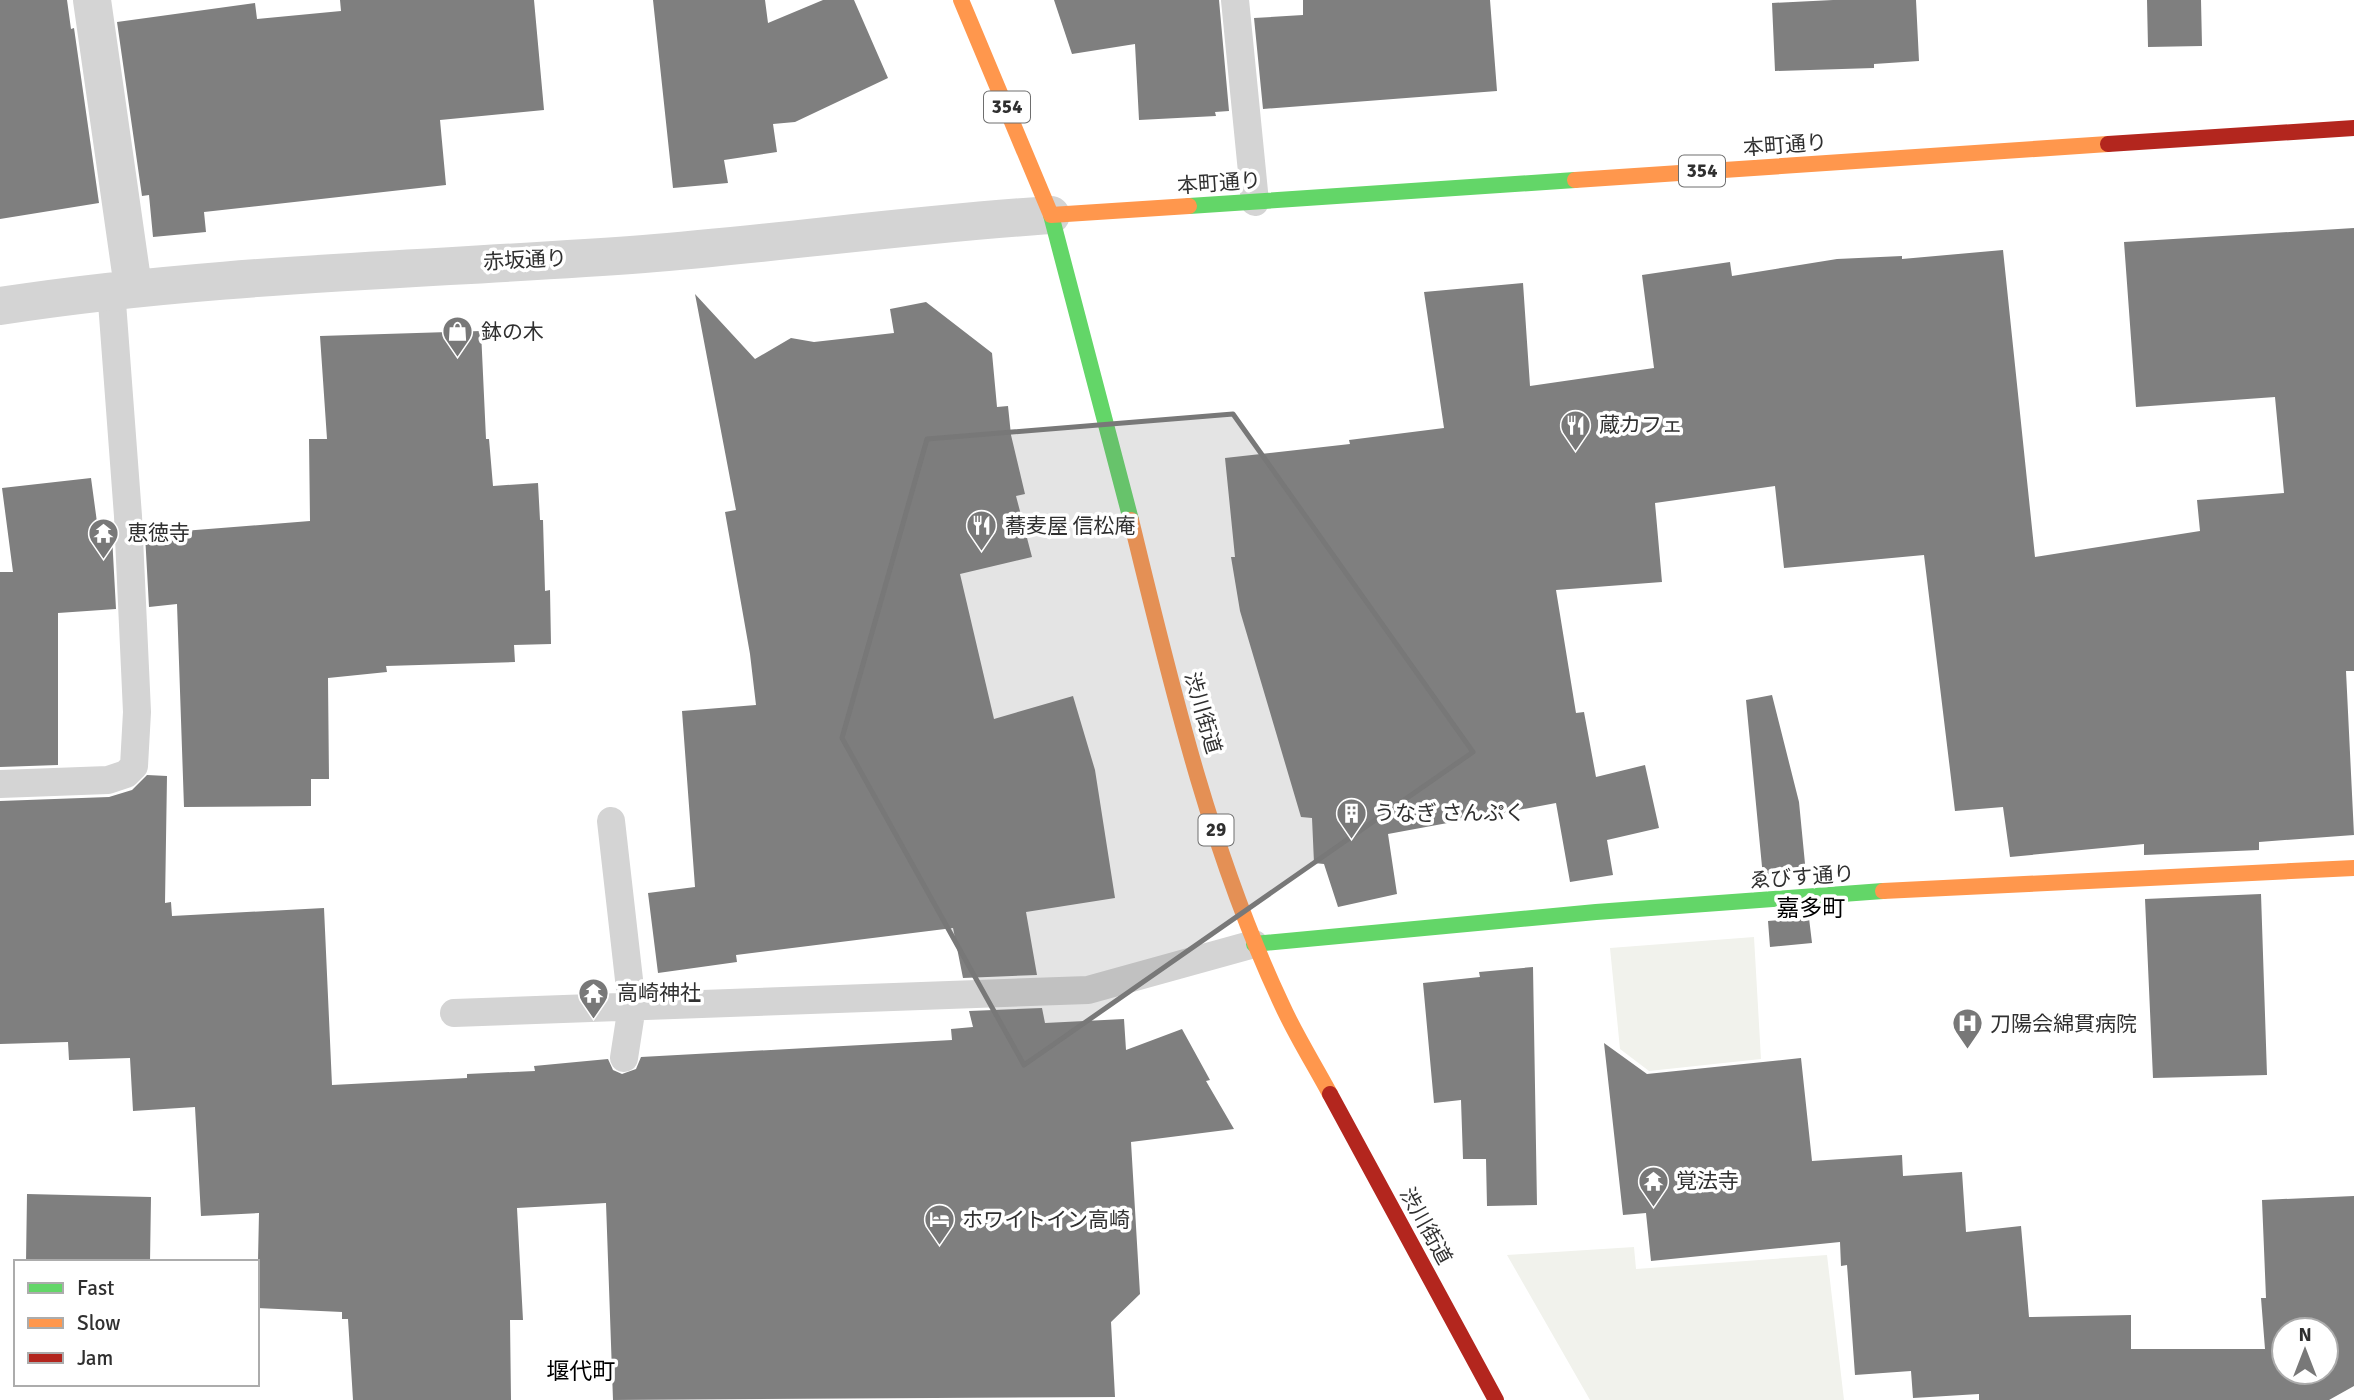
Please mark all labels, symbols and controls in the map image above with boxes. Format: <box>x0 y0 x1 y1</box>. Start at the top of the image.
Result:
road number: 354 <box>984 92 1030 122</box>
street label: 本町通り <box>1742 129 1828 161</box>
road number: 354 <box>1679 155 1725 186</box>
street label: 本町通り <box>1176 167 1262 199</box>
street label: 赤坂通り <box>482 245 568 275</box>
shop icon: 鉢の木 <box>441 315 475 359</box>
place label: 鉢の木 <box>481 319 544 345</box>
restaurant icon: 蔵カフェ <box>1559 408 1593 452</box>
place label: 蔵カフェ <box>1599 412 1683 438</box>
restaurant icon: 蕎麦屋 信松庵 <box>965 509 999 553</box>
place label: 蕎麦屋 信松庵 <box>1005 513 1136 539</box>
temple icon: 恵徳寺 <box>87 516 121 560</box>
place label: 恵徳寺 <box>127 520 190 546</box>
street label: 渋川街道 <box>1179 669 1227 757</box>
building icon: うなぎ さんぷく <box>1334 796 1368 840</box>
place label: うなぎ さんぷく <box>1374 800 1526 826</box>
road number: 29 <box>1198 814 1234 846</box>
street label: ゑびす通り <box>1749 860 1855 894</box>
district label: 嘉多町 <box>1777 894 1846 923</box>
temple icon: 高崎神社 <box>577 976 611 1020</box>
place label: 高崎神社 <box>617 980 701 1006</box>
hospital icon: 刀陽会綿貫病院 <box>1950 1007 1984 1051</box>
place label: 刀陽会綿貫病院 <box>1990 1011 2137 1037</box>
temple icon: 覚法寺 <box>1636 1164 1670 1208</box>
place label: 覚法寺 <box>1676 1168 1739 1194</box>
street label: 渋川街道 <box>1394 1183 1458 1269</box>
hotel icon: ホワイトイン高崎 <box>922 1203 956 1247</box>
place label: ホワイトイン高崎 <box>962 1207 1130 1233</box>
legend <box>14 1260 259 1386</box>
text: Fast <box>77 1275 114 1301</box>
text: Slow <box>77 1310 121 1336</box>
north arrow <box>2270 1316 2340 1386</box>
text: N <box>2298 1323 2312 1347</box>
text: Jam <box>77 1345 113 1371</box>
district label: 堰代町 <box>547 1357 616 1386</box>

